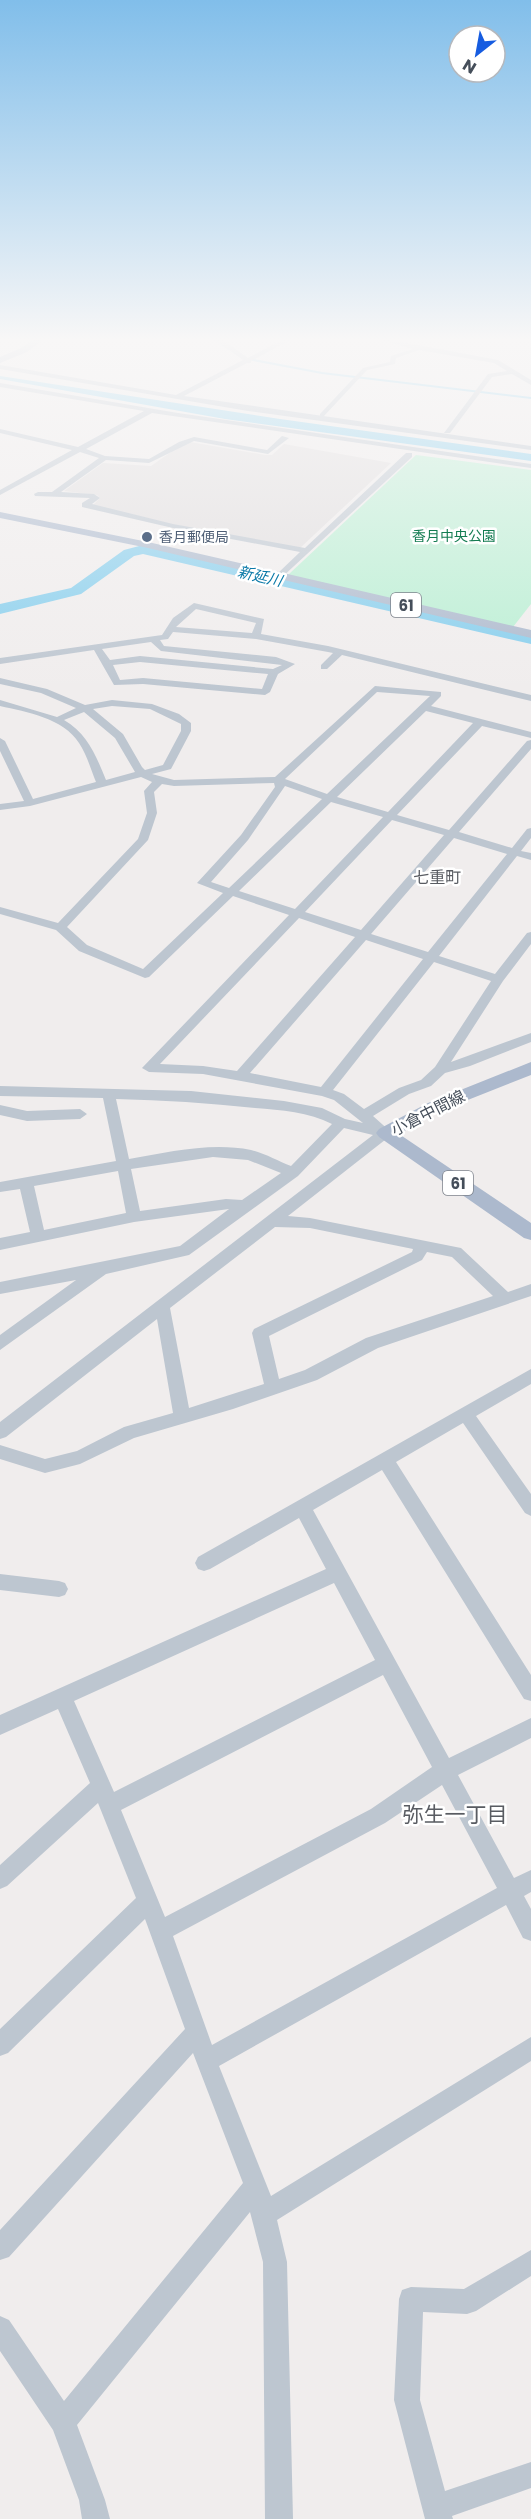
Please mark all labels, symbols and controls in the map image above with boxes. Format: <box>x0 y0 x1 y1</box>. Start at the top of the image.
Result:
north arrow <box>447 24 507 84</box>
text: N <box>458 53 481 79</box>
park label: 香月中央公園 <box>412 526 496 546</box>
place label: 香月郵便局 <box>159 527 229 547</box>
marker: 香月郵便局 <box>140 530 154 544</box>
water label: 新延川 <box>236 561 286 592</box>
road number: 61 <box>391 593 421 617</box>
district label: 七重町 <box>413 866 461 889</box>
street label: 小倉中間線 <box>387 1085 469 1141</box>
road number: 61 <box>443 1171 473 1195</box>
district label: 弥生一丁目 <box>403 1800 508 1829</box>

